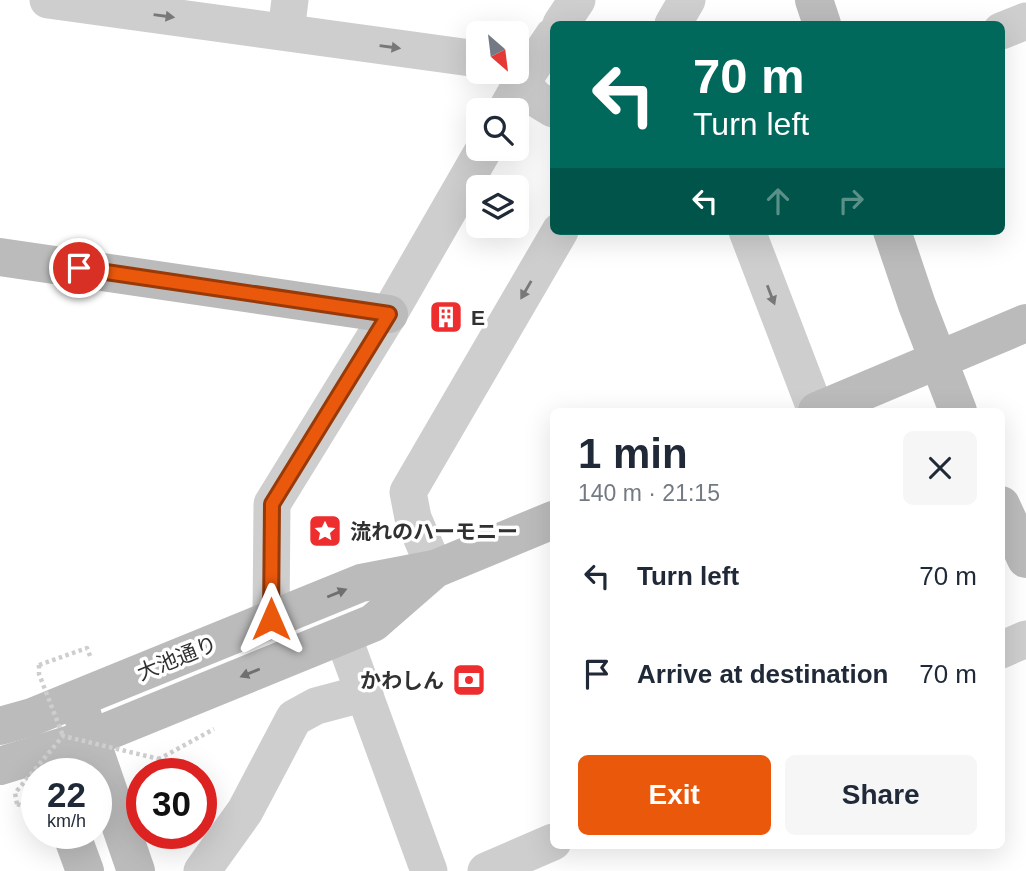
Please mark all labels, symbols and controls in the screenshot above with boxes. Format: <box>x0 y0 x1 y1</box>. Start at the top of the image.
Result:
one-way arrow <box>153 10 175 21</box>
north arrow <box>466 21 528 84</box>
map controls <box>466 21 529 238</box>
one-way arrow <box>379 41 401 52</box>
icon: left <box>578 49 669 140</box>
text: 70 m <box>693 49 805 103</box>
button: search <box>466 98 529 161</box>
text: Turn left <box>693 106 809 142</box>
button: layers <box>466 175 529 238</box>
icon: left <box>686 182 724 220</box>
icon: ahead <box>759 182 797 220</box>
icon: right <box>832 182 870 220</box>
pin <box>49 238 109 298</box>
icon: arrive <box>60 249 98 287</box>
one-way arrow <box>520 280 532 300</box>
one-way arrow <box>765 284 776 305</box>
building icon: E <box>427 298 465 336</box>
place label: E <box>471 306 485 329</box>
text: 1 min <box>578 430 688 477</box>
button: close <box>903 431 977 505</box>
text: 140 m · 21:15 <box>578 480 720 506</box>
place icon: 流れのハーモニー <box>306 512 344 550</box>
place label: 流れのハーモニー <box>350 520 518 543</box>
icon: left <box>578 557 616 595</box>
text: Turn left <box>637 561 739 591</box>
text: 70 m <box>919 561 977 591</box>
position arrow <box>234 582 308 656</box>
one-way arrow <box>326 587 347 598</box>
street label: 大池通り <box>134 632 220 684</box>
icon: arrive <box>578 655 616 693</box>
text: Arrive at destination <box>637 659 888 689</box>
text: 70 m <box>919 659 977 689</box>
bank icon: かわしん <box>450 661 488 699</box>
one-way arrow <box>240 668 261 679</box>
place label: かわしん <box>360 669 444 692</box>
button: Exit <box>578 755 771 835</box>
button: Share <box>785 755 977 835</box>
speed limit sign: 30 <box>126 758 217 849</box>
text: 22 <box>47 775 86 814</box>
text: km/h <box>47 811 86 831</box>

